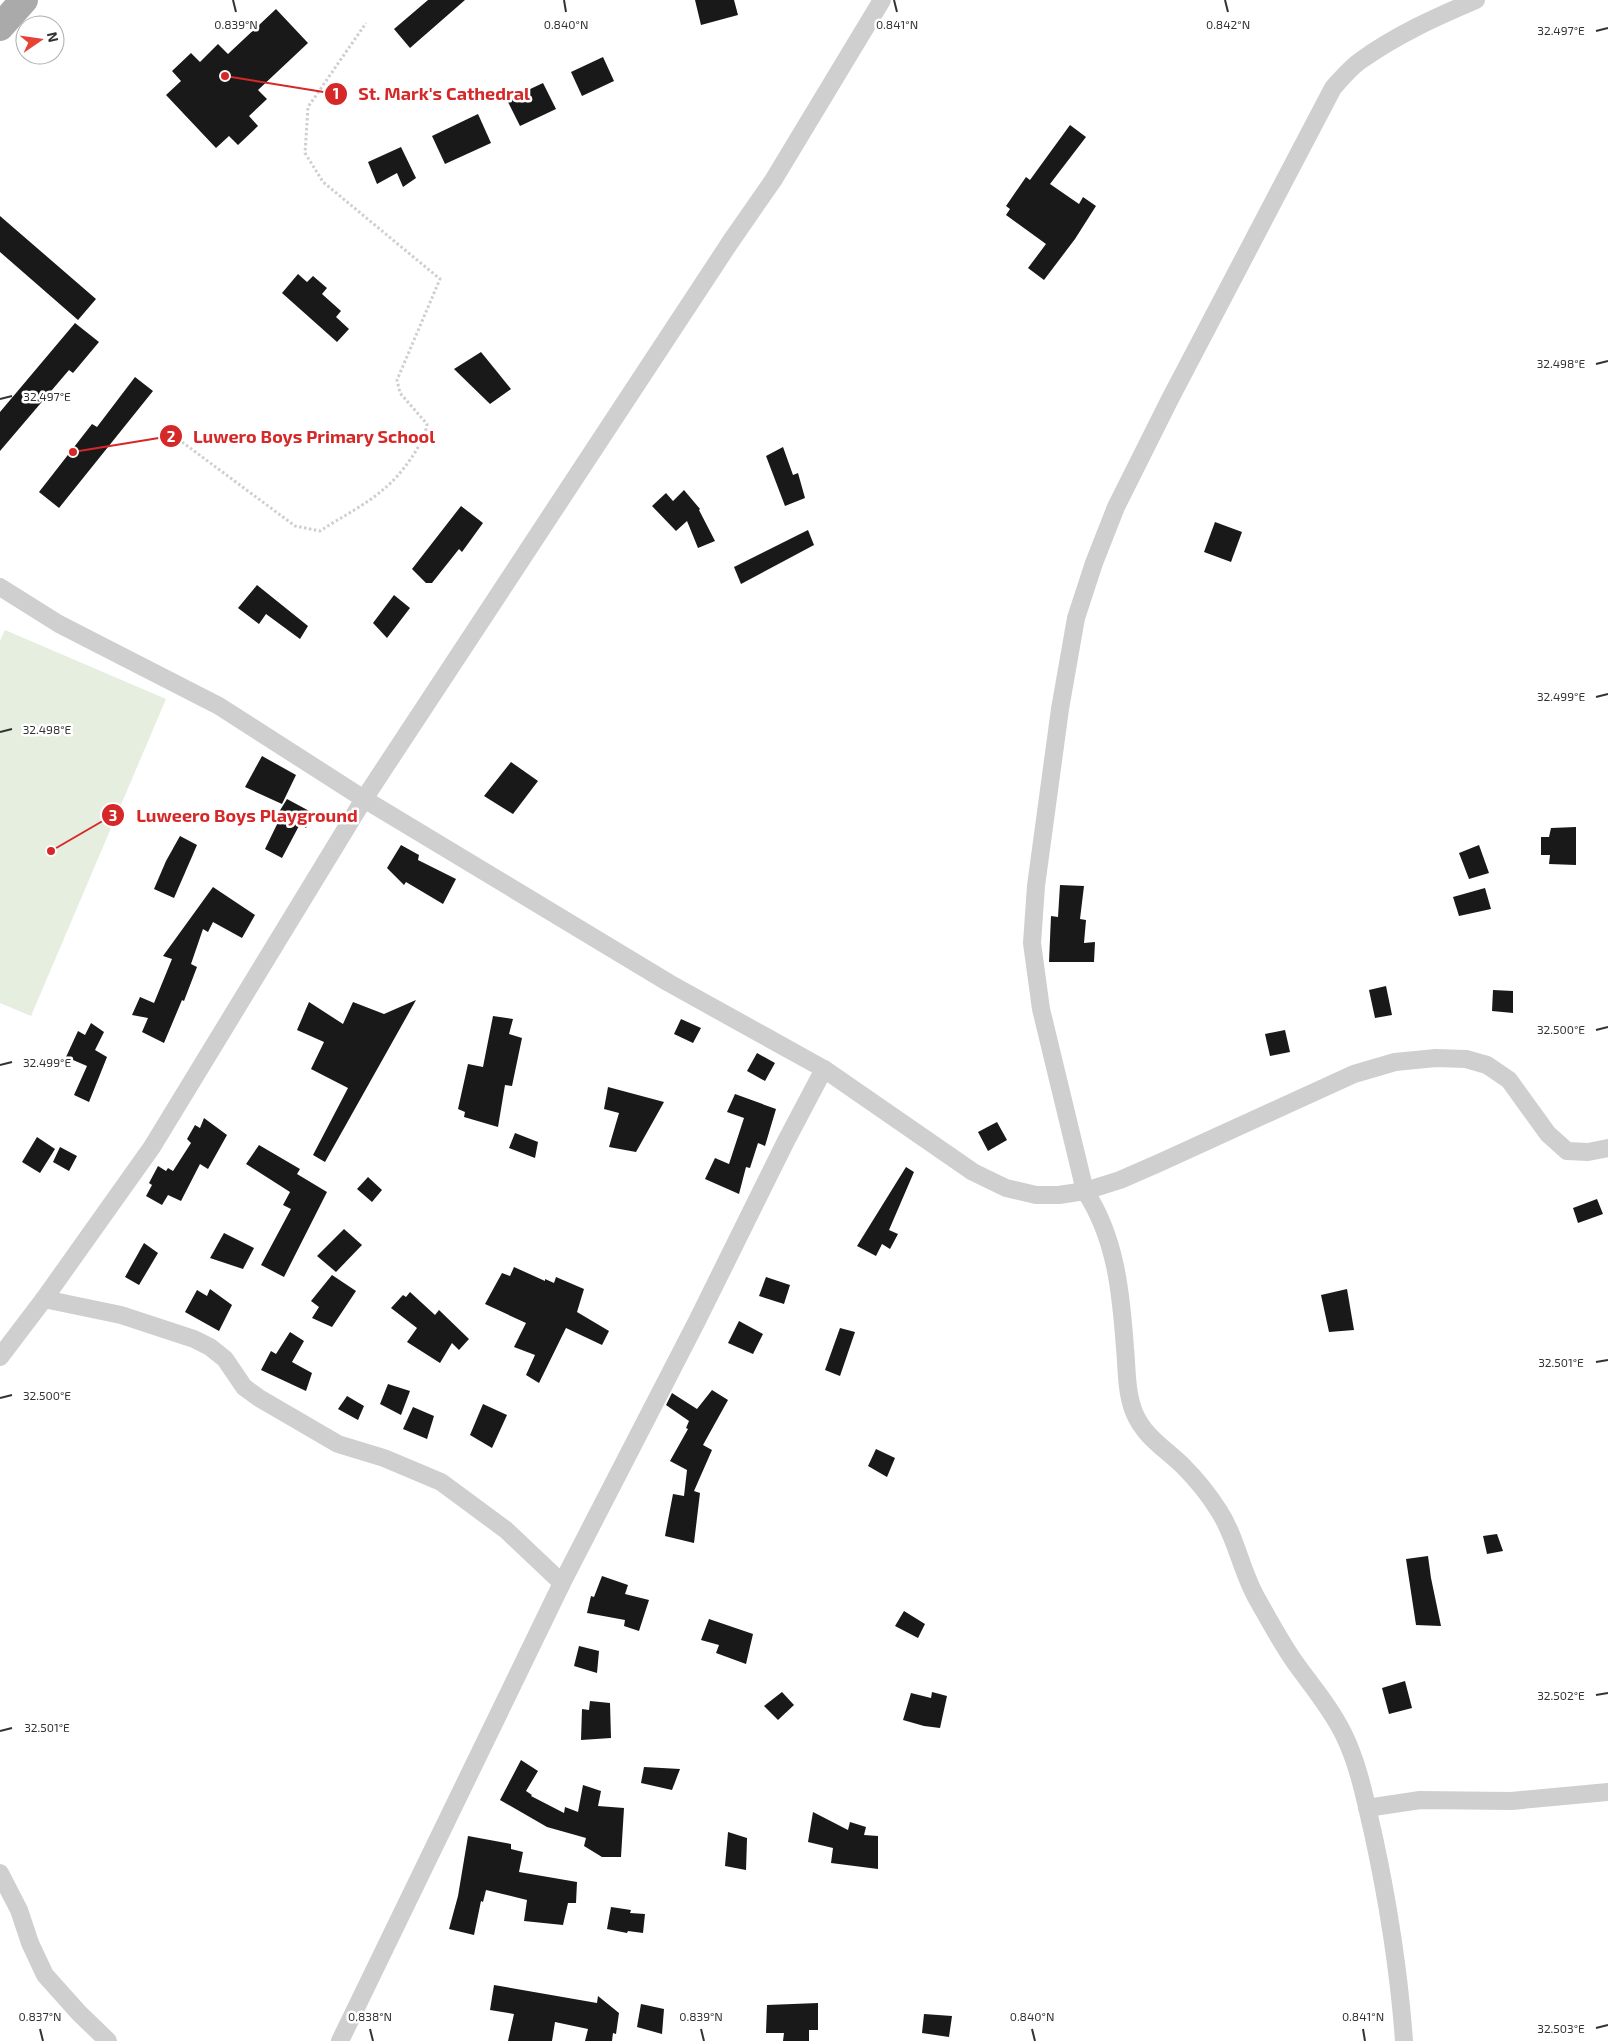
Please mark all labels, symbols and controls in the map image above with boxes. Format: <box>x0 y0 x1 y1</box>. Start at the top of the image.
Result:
north arrow <box>15 15 65 65</box>
text: 0.839°N <box>214 17 258 31</box>
text: 0.840°N <box>544 17 588 31</box>
text: 0.841°N <box>876 17 918 31</box>
text: 0.842°N <box>1206 17 1250 31</box>
text: 32.497°E <box>1537 23 1585 37</box>
text: N <box>44 30 63 44</box>
callout: St. Mark's Cathedral <box>323 77 540 110</box>
text: St. Mark's Cathedral <box>358 82 530 104</box>
text: 1 <box>333 84 339 102</box>
text: 32.498°E <box>1537 356 1586 370</box>
text: 32.497°E <box>23 389 71 403</box>
callout: Luwero Boys Primary School <box>158 420 446 453</box>
text: Luwero Boys Primary School <box>193 425 435 447</box>
text: 2 <box>167 427 176 445</box>
text: 32.499°E <box>1537 689 1585 703</box>
text: 32.498°E <box>23 722 72 736</box>
callout: Luweero Boys Playground <box>101 799 367 832</box>
text: Luweero Boys Playground <box>136 804 358 826</box>
text: 3 <box>109 806 117 824</box>
text: 32.500°E <box>1537 1022 1585 1036</box>
text: 32.499°E <box>23 1055 71 1069</box>
text: 32.501°E <box>1538 1355 1584 1369</box>
text: 32.500°E <box>23 1388 71 1402</box>
text: 32.502°E <box>1537 1688 1585 1702</box>
text: 32.501°E <box>24 1720 70 1734</box>
text: 0.837°N <box>19 2009 61 2023</box>
text: 0.838°N <box>348 2009 392 2023</box>
text: 0.839°N <box>679 2009 723 2023</box>
text: 0.840°N <box>1010 2009 1054 2023</box>
text: 0.841°N <box>1342 2009 1384 2023</box>
text: 32.503°E <box>1537 2021 1585 2035</box>

